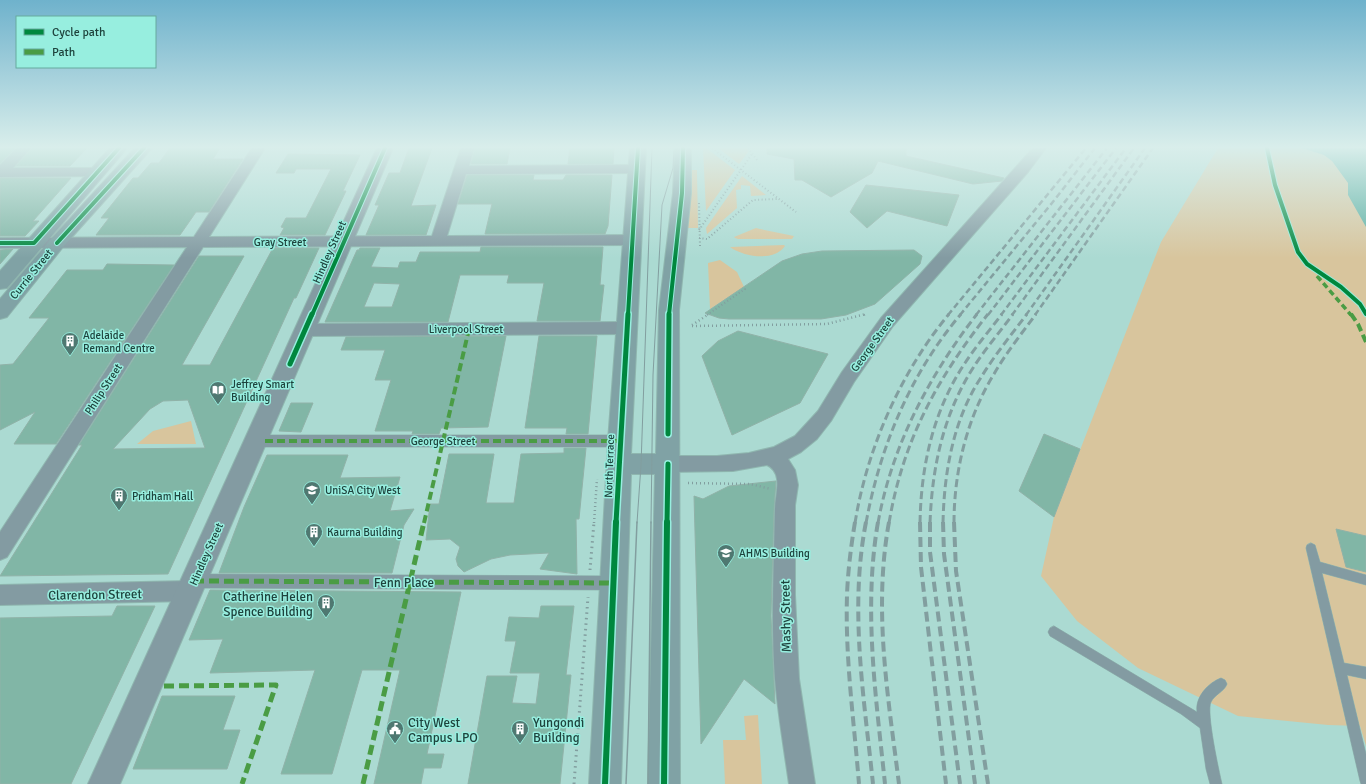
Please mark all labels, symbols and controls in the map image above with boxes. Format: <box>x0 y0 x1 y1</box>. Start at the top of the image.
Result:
legend <box>16 16 156 68</box>
text: Cycle path <box>52 25 105 40</box>
text: Path <box>52 45 75 60</box>
street label: Hindley Street <box>310 219 349 285</box>
street label: Gray Street <box>254 236 307 249</box>
street label: Currie Street <box>7 247 56 302</box>
street label: George Street <box>848 314 897 374</box>
street label: Liverpool Street <box>429 323 503 336</box>
place label: Adelaide Remand Centre <box>83 329 155 355</box>
building icon: Adelaide Remand Centre <box>60 331 80 356</box>
street label: Philip Street <box>82 361 125 417</box>
place label: Jeffrey Smart Building <box>231 378 294 404</box>
library icon: Jeffrey Smart Building <box>208 380 228 405</box>
street label: North Terrace <box>602 434 617 498</box>
street label: George Street <box>411 435 475 448</box>
school or university icon: UniSA City West <box>302 480 322 505</box>
place label: UniSA City West <box>325 484 401 497</box>
building icon: Pridham Hall <box>109 486 129 511</box>
place label: Pridham Hall <box>132 490 193 503</box>
street label: Hindley Street <box>187 521 226 587</box>
building icon: Kaurna Building <box>304 522 324 547</box>
place label: Kaurna Building <box>327 526 403 539</box>
school or university icon: AHMS Building <box>716 543 736 568</box>
place label: AHMS Building <box>739 547 810 560</box>
street label: Fenn Place <box>374 575 434 591</box>
street label: Mashy Street <box>777 579 795 652</box>
street label: Clarendon Street <box>48 586 143 604</box>
place label: Catherine Helen Spence Building <box>223 589 313 620</box>
building icon: Catherine Helen Spence Building <box>316 593 336 618</box>
place label: City West Campus LPO <box>408 715 478 746</box>
place label: Yungondi Building <box>533 715 584 746</box>
public building icon: City West Campus LPO <box>385 719 405 744</box>
building icon: Yungondi Building <box>510 719 530 744</box>

